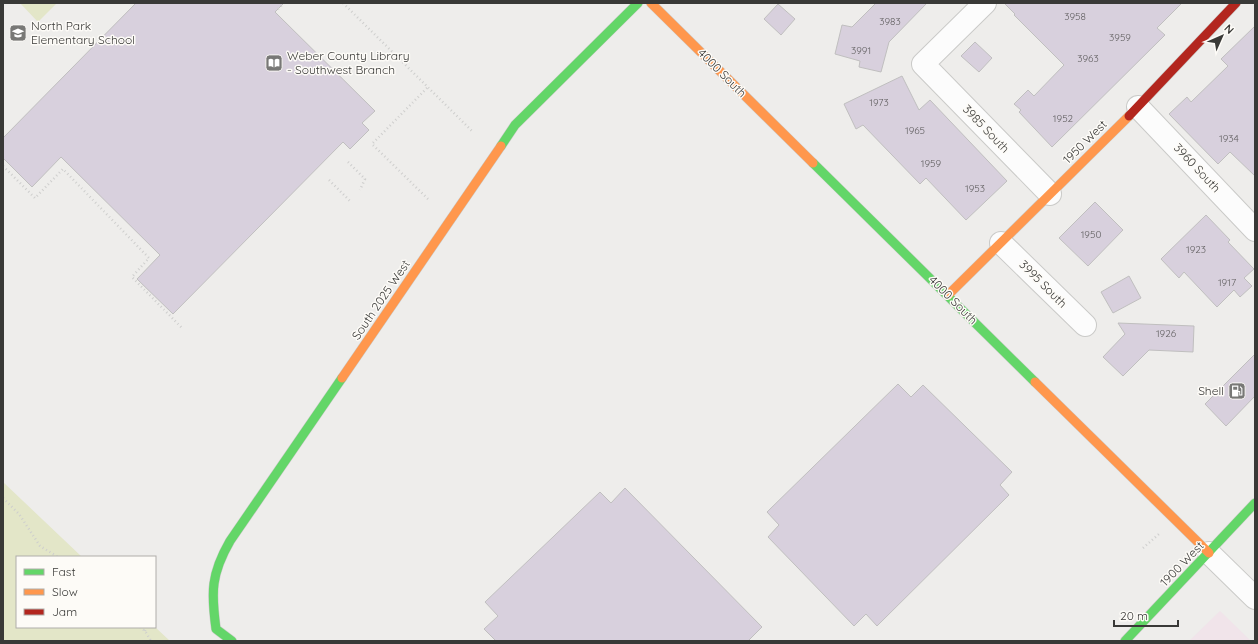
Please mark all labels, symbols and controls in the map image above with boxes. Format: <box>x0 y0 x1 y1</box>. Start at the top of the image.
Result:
house number: 3958 <box>1064 10 1086 23</box>
house number: 3983 <box>879 15 901 28</box>
north arrow <box>1202 16 1242 56</box>
place label: North Park Elementary School <box>31 18 135 47</box>
text: N <box>1221 21 1237 37</box>
school or university icon: North Park Elementary School <box>8 23 28 43</box>
house number: 3959 <box>1109 31 1131 44</box>
house number: 3991 <box>851 44 871 57</box>
street label: 4000 South <box>695 45 750 100</box>
place label: Weber County Library - Southwest Branch <box>287 48 410 77</box>
house number: 3963 <box>1077 52 1099 65</box>
library icon: Weber County Library - Southwest Branch <box>264 53 284 73</box>
house number: 1973 <box>869 96 889 109</box>
street label: 3985 South <box>960 102 1013 156</box>
house number: 1952 <box>1053 112 1074 125</box>
street label: 1950 West <box>1060 117 1110 167</box>
house number: 1965 <box>905 124 925 137</box>
house number: 1934 <box>1219 132 1239 145</box>
street label: 3960 South <box>1171 140 1224 195</box>
house number: 1959 <box>921 157 942 170</box>
house number: 1953 <box>965 182 985 195</box>
house number: 1950 <box>1081 228 1101 241</box>
house number: 1923 <box>1186 243 1206 256</box>
street label: South 2025 West <box>348 257 413 343</box>
street label: 3995 South <box>1016 257 1070 311</box>
street label: 4000 South <box>926 272 981 327</box>
house number: 1917 <box>1218 276 1236 289</box>
house number: 1926 <box>1156 327 1177 340</box>
fuel station icon: Shell <box>1227 381 1247 401</box>
place label: Shell <box>1198 383 1224 398</box>
street label: 1900 West <box>1157 538 1207 589</box>
legend <box>16 556 156 628</box>
text: Fast <box>52 564 76 579</box>
text: Slow <box>52 584 78 599</box>
scale bar <box>1114 602 1178 628</box>
text: Jam <box>52 604 77 619</box>
text: 20 m <box>1120 608 1148 623</box>

